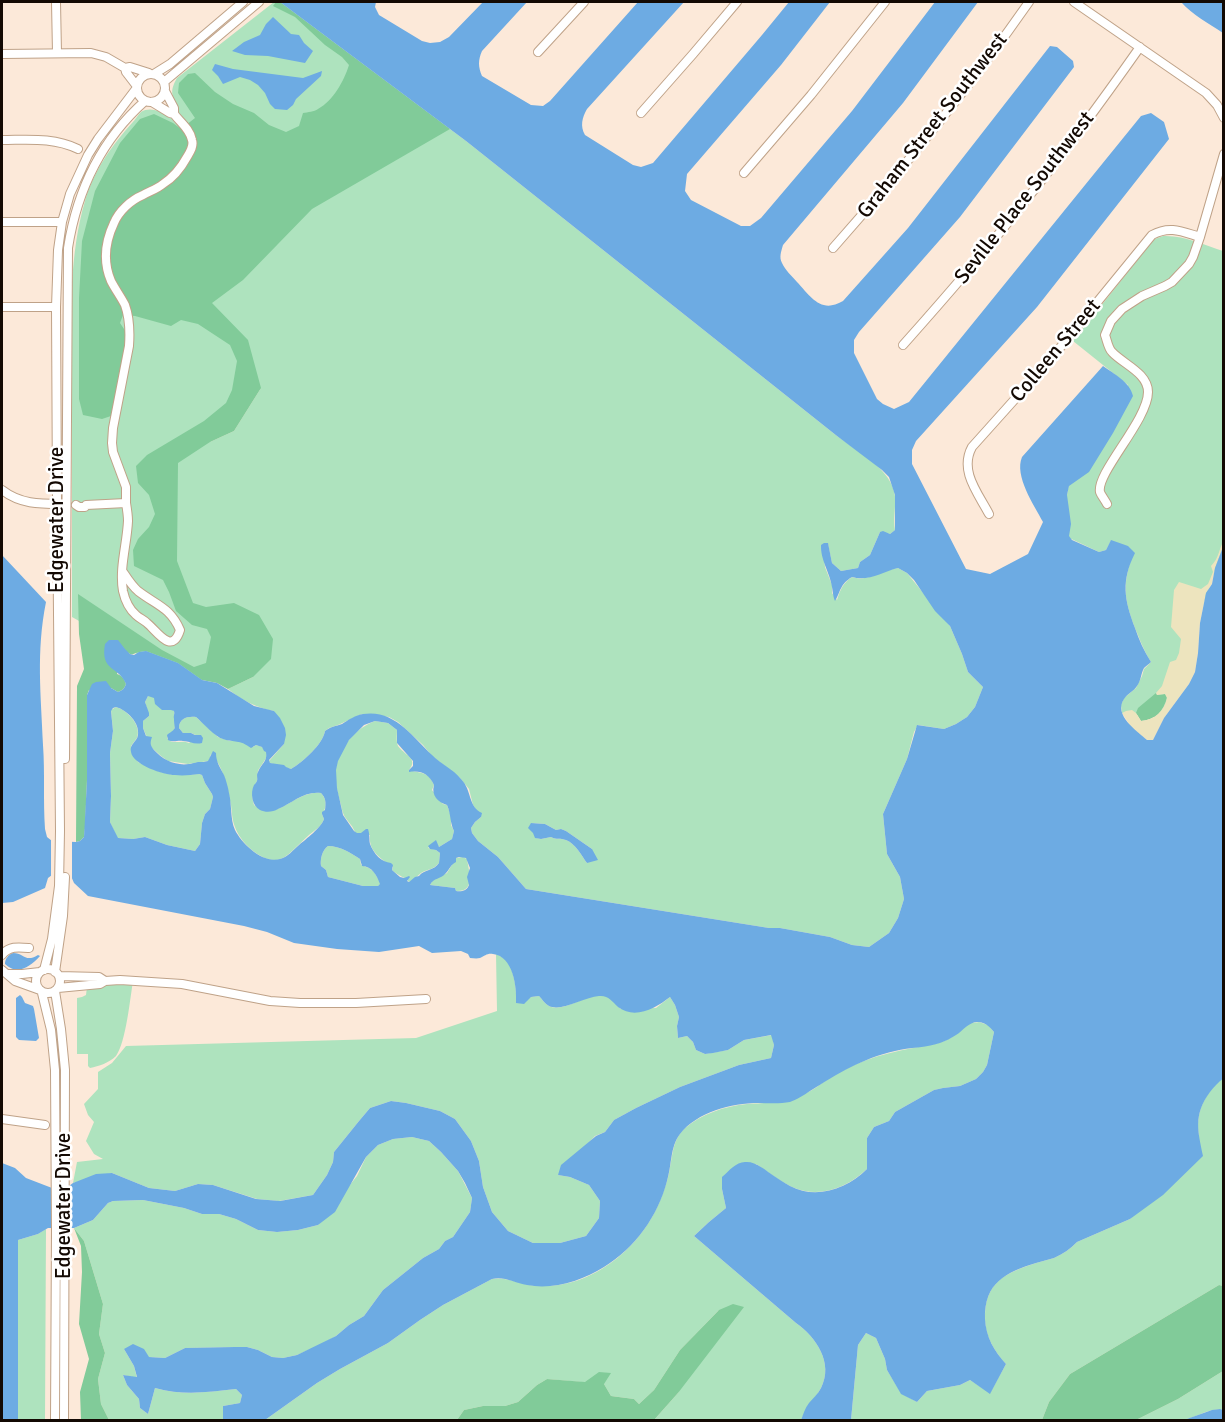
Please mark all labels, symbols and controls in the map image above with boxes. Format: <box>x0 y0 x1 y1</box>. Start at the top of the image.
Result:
street label: Graham Street Southwest <box>853 28 1013 224</box>
street label: Seville Place Southwest <box>950 107 1100 289</box>
street label: Colleen Street <box>1005 294 1107 408</box>
street label: Edgewater Drive <box>44 447 70 593</box>
street label: Edgewater Drive <box>51 1133 77 1279</box>

